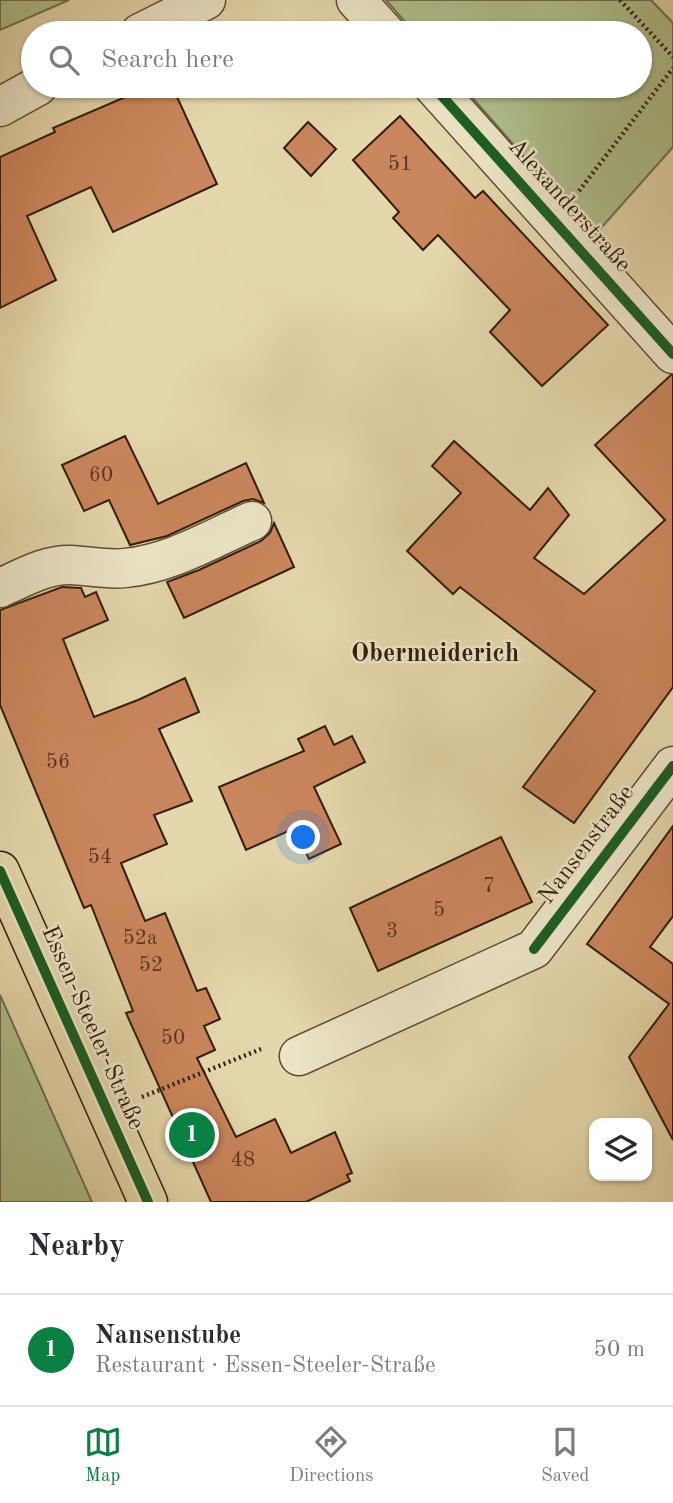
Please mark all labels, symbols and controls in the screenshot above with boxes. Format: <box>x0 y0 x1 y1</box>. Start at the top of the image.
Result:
search box <box>21 21 652 98</box>
icon: search <box>45 41 83 79</box>
text: Search here <box>101 47 234 73</box>
street label: Alexanderstraße <box>503 135 635 277</box>
house number: 51 <box>388 154 412 175</box>
house number: 60 <box>89 465 113 486</box>
district label: Obermeiderich <box>351 641 519 667</box>
house number: 56 <box>46 752 70 773</box>
street label: Nansenstraße <box>535 781 639 909</box>
your location <box>286 820 320 854</box>
house number: 54 <box>88 847 112 868</box>
house number: 7 <box>483 876 495 897</box>
house number: 5 <box>433 900 445 921</box>
house number: 3 <box>386 921 398 942</box>
street label: Essen-Steeler-Straße <box>36 922 148 1134</box>
house number: 52a <box>123 928 157 949</box>
house number: 52 <box>139 955 163 976</box>
house number: 50 <box>161 1028 185 1049</box>
pin: 1 <box>169 1109 215 1161</box>
map controls <box>589 1118 652 1181</box>
button: layers <box>589 1118 652 1181</box>
house number: 48 <box>231 1150 255 1171</box>
text: Nearby <box>28 1232 125 1262</box>
text: Nansenstube <box>95 1323 241 1349</box>
text: 1 <box>44 1338 58 1361</box>
text: 50 m <box>594 1338 645 1361</box>
text: Restaurant · Essen-Steeler-Straße <box>95 1354 436 1377</box>
tab: Map <box>84 1423 122 1488</box>
tab: Directions <box>289 1423 374 1488</box>
tab: Saved <box>541 1423 589 1488</box>

